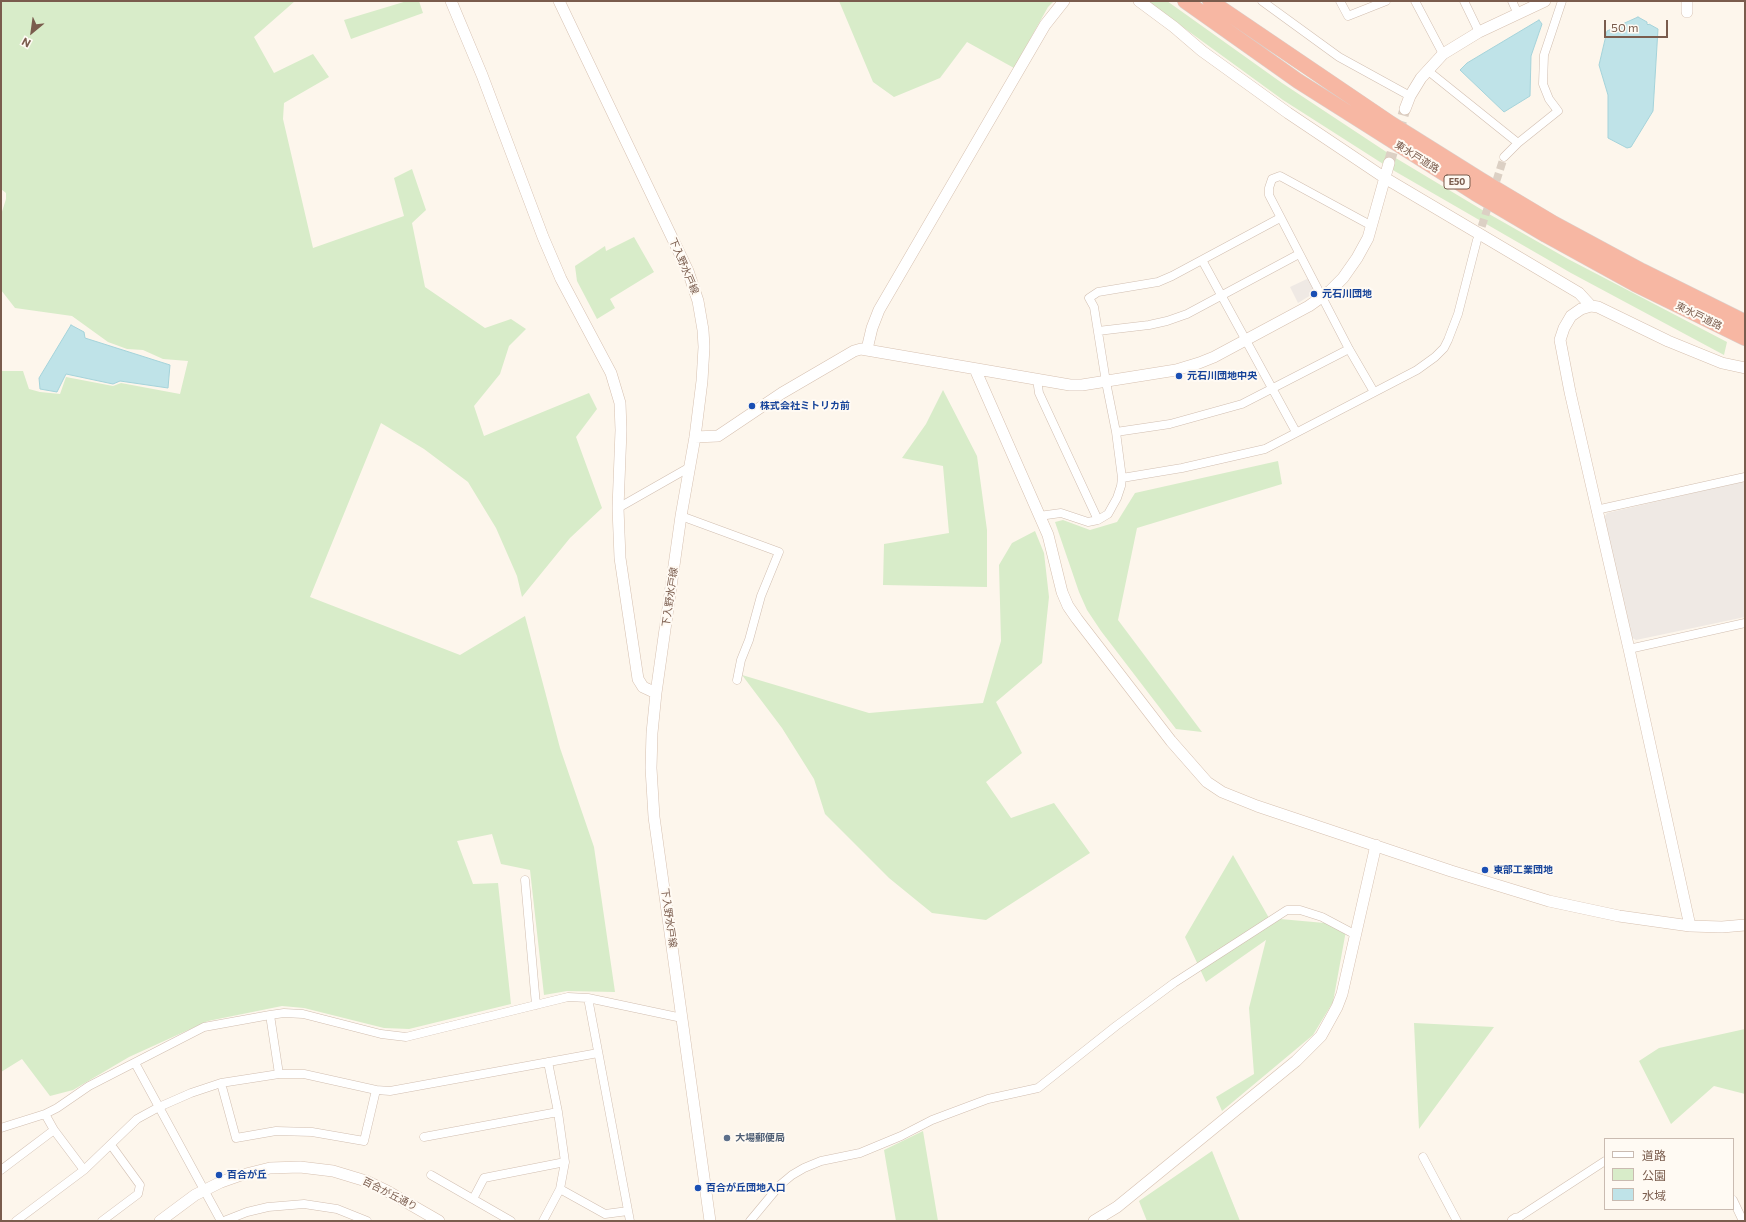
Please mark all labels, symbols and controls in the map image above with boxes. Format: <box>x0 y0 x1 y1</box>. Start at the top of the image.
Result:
north arrow <box>12 12 52 52</box>
scale bar <box>1606 12 1670 38</box>
text: 50 m <box>1611 20 1639 34</box>
text: N <box>19 35 33 51</box>
street label: 東水戸道路 <box>1393 139 1441 175</box>
road number: E50 <box>1444 175 1470 189</box>
street label: 下入野水戸線 <box>667 236 701 296</box>
place label: 元石川団地 <box>1322 288 1372 300</box>
marker: 元石川団地 <box>1309 289 1319 299</box>
street label: 東水戸道路 <box>1674 300 1724 332</box>
place label: 元石川団地中央 <box>1187 370 1257 382</box>
marker: 元石川団地中央 <box>1174 371 1184 381</box>
place label: 株式会社ミトリカ前 <box>760 400 850 412</box>
marker: 株式会社ミトリカ前 <box>747 401 757 411</box>
street label: 下入野水戸線 <box>660 566 680 628</box>
place label: 東部工業団地 <box>1493 864 1553 876</box>
marker: 東部工業団地 <box>1480 865 1490 875</box>
street label: 下入野水戸線 <box>659 887 679 949</box>
place label: 大場郵便局 <box>735 1132 785 1144</box>
marker: 大場郵便局 <box>722 1133 732 1143</box>
legend <box>1604 1138 1734 1210</box>
text: 道路 <box>1642 1148 1666 1162</box>
text: 公園 <box>1642 1168 1666 1182</box>
place label: 百合が丘 <box>227 1169 267 1181</box>
marker: 百合が丘 <box>214 1170 224 1180</box>
street label: 百合が丘通り <box>361 1175 419 1213</box>
place label: 百合が丘団地入口 <box>706 1182 786 1194</box>
marker: 百合が丘団地入口 <box>693 1183 703 1193</box>
text: 水域 <box>1642 1188 1666 1202</box>

